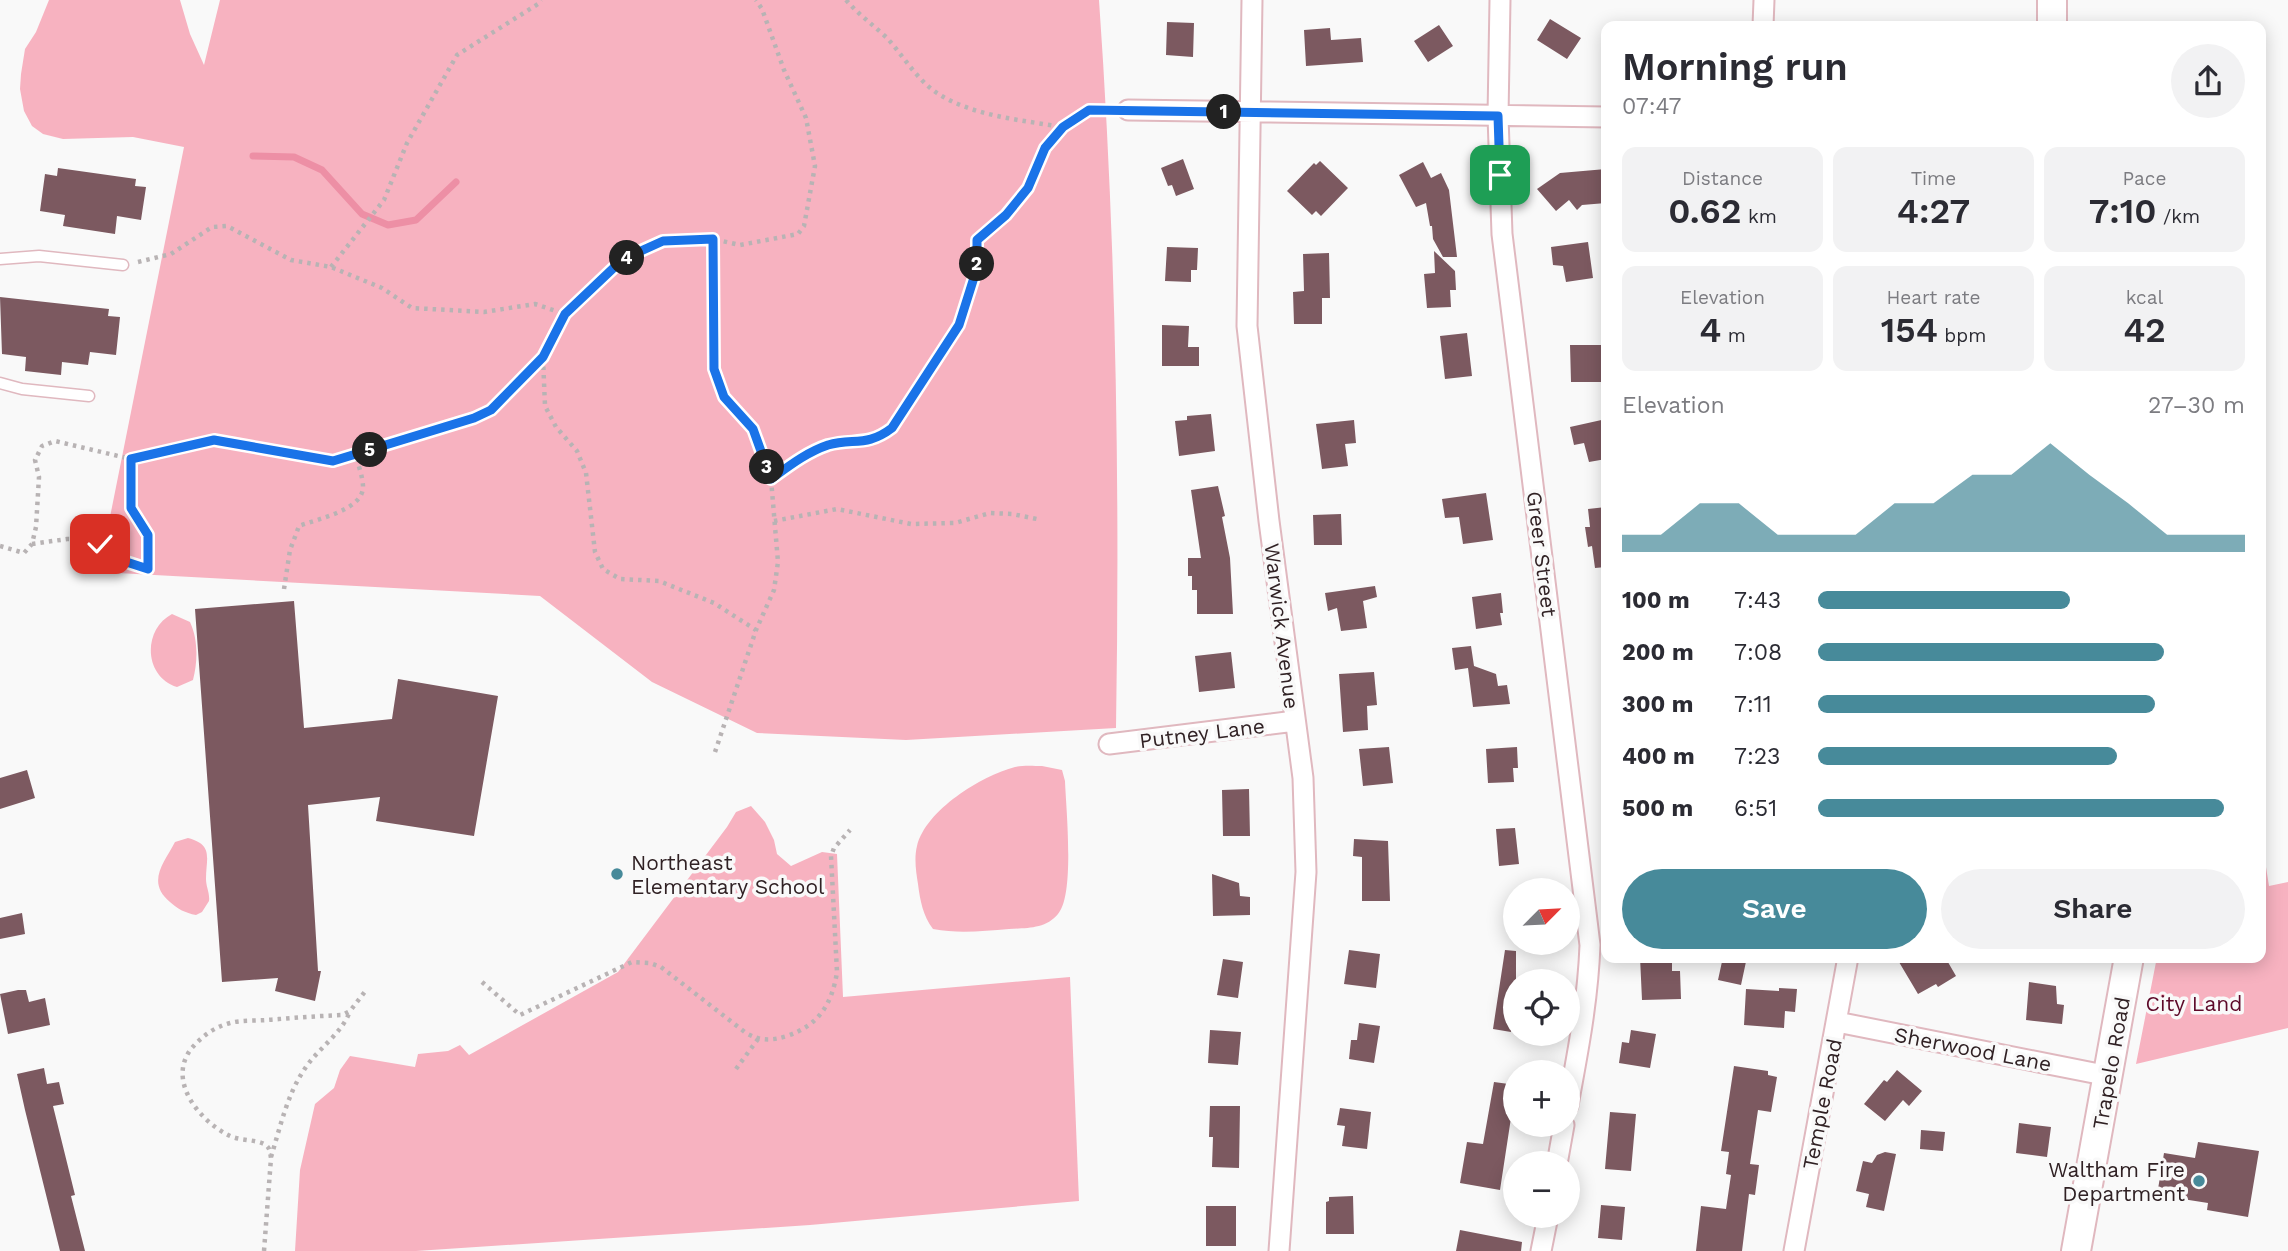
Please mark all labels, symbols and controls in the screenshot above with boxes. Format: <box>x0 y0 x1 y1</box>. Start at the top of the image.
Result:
button: share <box>2171 44 2245 118</box>
text: Morning run <box>1622 45 1848 89</box>
text: 07:47 <box>1622 93 1681 120</box>
pin: 1 <box>1206 94 1242 130</box>
text: 1 <box>1219 100 1228 123</box>
pin <box>1470 145 1530 205</box>
icon: arrive <box>1481 156 1519 194</box>
text: Distance <box>1682 167 1763 190</box>
text: Time <box>1911 167 1956 190</box>
text: Pace <box>2123 167 2166 190</box>
text: 0.62 <box>1668 190 1742 232</box>
text: 4:27 <box>1897 190 1970 232</box>
text: 7:10 <box>2089 190 2156 232</box>
text: km <box>1742 205 1777 228</box>
text: /km <box>2156 205 2200 228</box>
pin: 4 <box>610 240 644 276</box>
text: 4 <box>620 246 633 269</box>
pin: 2 <box>960 246 995 282</box>
text: 2 <box>971 252 982 275</box>
text: Elevation <box>1680 286 1765 309</box>
text: Heart rate <box>1887 286 1980 309</box>
text: kcal <box>2126 286 2163 309</box>
text: 4 <box>1699 309 1721 351</box>
text: 154 <box>1881 309 1938 351</box>
text: 42 <box>2123 309 2166 351</box>
text: m <box>1721 324 1746 347</box>
text: bpm <box>1938 324 1986 347</box>
text: Elevation <box>1622 392 1725 419</box>
text: 27–30 m <box>2148 392 2245 419</box>
pin: 5 <box>352 433 388 468</box>
text: 5 <box>364 438 375 461</box>
pin: 3 <box>750 449 784 484</box>
text: 3 <box>761 455 772 478</box>
street label: Greer Street <box>1522 490 1562 618</box>
pin <box>70 514 130 574</box>
icon: check <box>81 525 119 563</box>
street label: Warwick Avenue <box>1259 542 1305 710</box>
text: 100 m <box>1622 587 1690 614</box>
text: 7:43 <box>1734 587 1781 614</box>
text: 200 m <box>1622 639 1694 666</box>
text: 7:08 <box>1734 639 1782 666</box>
text: 300 m <box>1622 691 1693 718</box>
text: 7:11 <box>1734 691 1772 718</box>
street label: Putney Lane <box>1138 713 1266 753</box>
text: 400 m <box>1622 743 1695 770</box>
text: 7:23 <box>1734 743 1781 770</box>
text: 500 m <box>1622 795 1693 822</box>
text: 6:51 <box>1734 795 1777 822</box>
place label: Northeast Elementary School <box>631 850 825 899</box>
marker: Northeast Elementary School <box>609 866 625 882</box>
button: Save <box>1622 869 1927 949</box>
button: Share <box>1941 869 2245 949</box>
north arrow <box>1503 878 1580 956</box>
map controls <box>1503 878 1580 1228</box>
button: locate <box>1503 969 1580 1046</box>
park label: City Land <box>2146 991 2242 1016</box>
street label: Trapelo Road <box>2087 995 2135 1131</box>
street label: Sherwood Lane <box>1892 1022 2054 1076</box>
street label: Temple Road <box>1797 1037 1847 1171</box>
button: + <box>1503 1060 1580 1137</box>
button: − <box>1503 1151 1580 1228</box>
place label: Waltham Fire Department <box>2048 1157 2185 1206</box>
marker: Waltham Fire Department <box>2191 1173 2207 1189</box>

